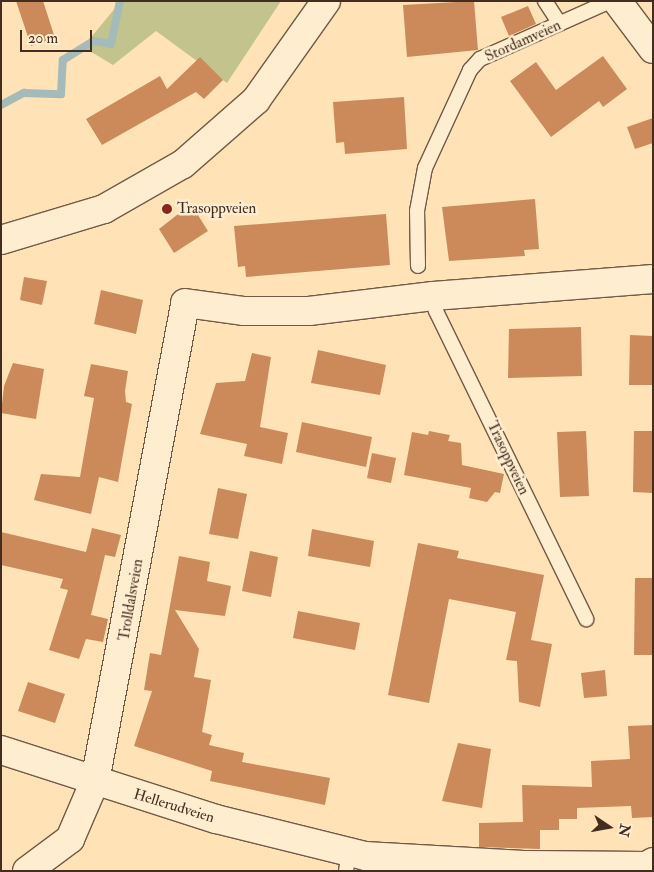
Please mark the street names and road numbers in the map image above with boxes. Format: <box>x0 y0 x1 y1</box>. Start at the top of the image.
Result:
street label: Stordamveien <box>482 16 564 66</box>
street label: Trasoppveien <box>483 418 533 498</box>
street label: Trolldalsveien <box>115 558 147 642</box>
street label: Hellerudveien <box>131 785 217 827</box>

